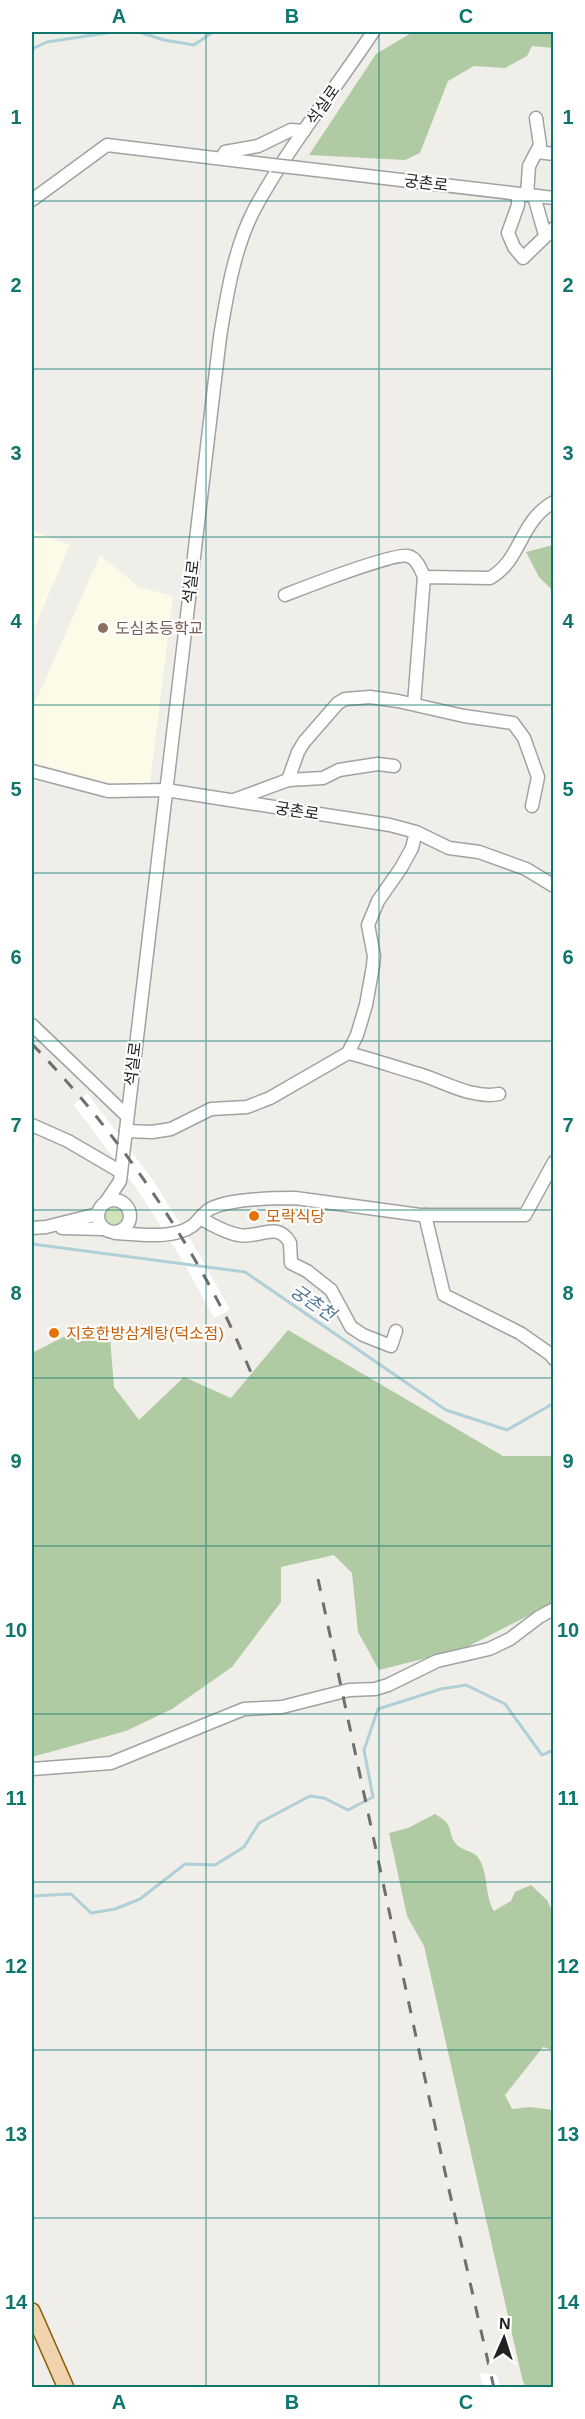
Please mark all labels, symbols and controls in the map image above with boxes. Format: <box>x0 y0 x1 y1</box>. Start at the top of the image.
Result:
text: A <box>112 5 126 27</box>
text: B <box>285 5 299 27</box>
text: C <box>459 5 473 27</box>
street label: 석실로 <box>303 82 343 128</box>
text: 1 <box>10 106 22 128</box>
text: 1 <box>562 106 574 128</box>
street label: 궁촌로 <box>403 172 449 194</box>
text: 2 <box>10 274 22 296</box>
text: 2 <box>562 274 574 296</box>
text: 3 <box>10 442 22 464</box>
text: 3 <box>562 442 574 464</box>
street label: 석실로 <box>180 559 202 605</box>
text: 4 <box>10 610 22 632</box>
text: 4 <box>562 610 574 632</box>
place label: 도심초등학교 <box>115 620 203 637</box>
marker: 도심초등학교 <box>96 621 110 635</box>
text: 5 <box>10 778 22 800</box>
text: 5 <box>562 778 574 800</box>
street label: 궁촌로 <box>274 799 320 823</box>
text: 6 <box>10 946 22 968</box>
text: 6 <box>562 946 574 968</box>
street label: 석실로 <box>122 1041 144 1087</box>
text: 7 <box>10 1114 22 1136</box>
text: 7 <box>562 1114 574 1136</box>
place label: 모락식당 <box>266 1208 325 1225</box>
marker: 모락식당 <box>247 1209 261 1223</box>
water label: 궁촌천 <box>287 1281 341 1327</box>
text: 8 <box>10 1282 22 1304</box>
text: 8 <box>562 1282 574 1304</box>
place label: 지호한방삼계탕(덕소점) <box>66 1325 224 1342</box>
marker: 지호한방삼계탕(덕소점) <box>47 1326 61 1340</box>
text: 9 <box>10 1450 22 1472</box>
text: 9 <box>562 1450 574 1472</box>
text: 10 <box>5 1619 27 1641</box>
text: 10 <box>557 1619 579 1641</box>
text: 11 <box>5 1787 27 1809</box>
text: 11 <box>557 1787 579 1809</box>
text: 12 <box>5 1955 27 1977</box>
text: 12 <box>557 1955 579 1977</box>
text: 13 <box>5 2123 27 2145</box>
text: 13 <box>557 2123 579 2145</box>
text: 14 <box>5 2291 28 2313</box>
text: 14 <box>557 2291 580 2313</box>
north arrow <box>474 2308 534 2368</box>
text: N <box>499 2315 511 2332</box>
text: A <box>112 2391 126 2413</box>
text: B <box>285 2391 299 2413</box>
text: C <box>459 2391 473 2413</box>

